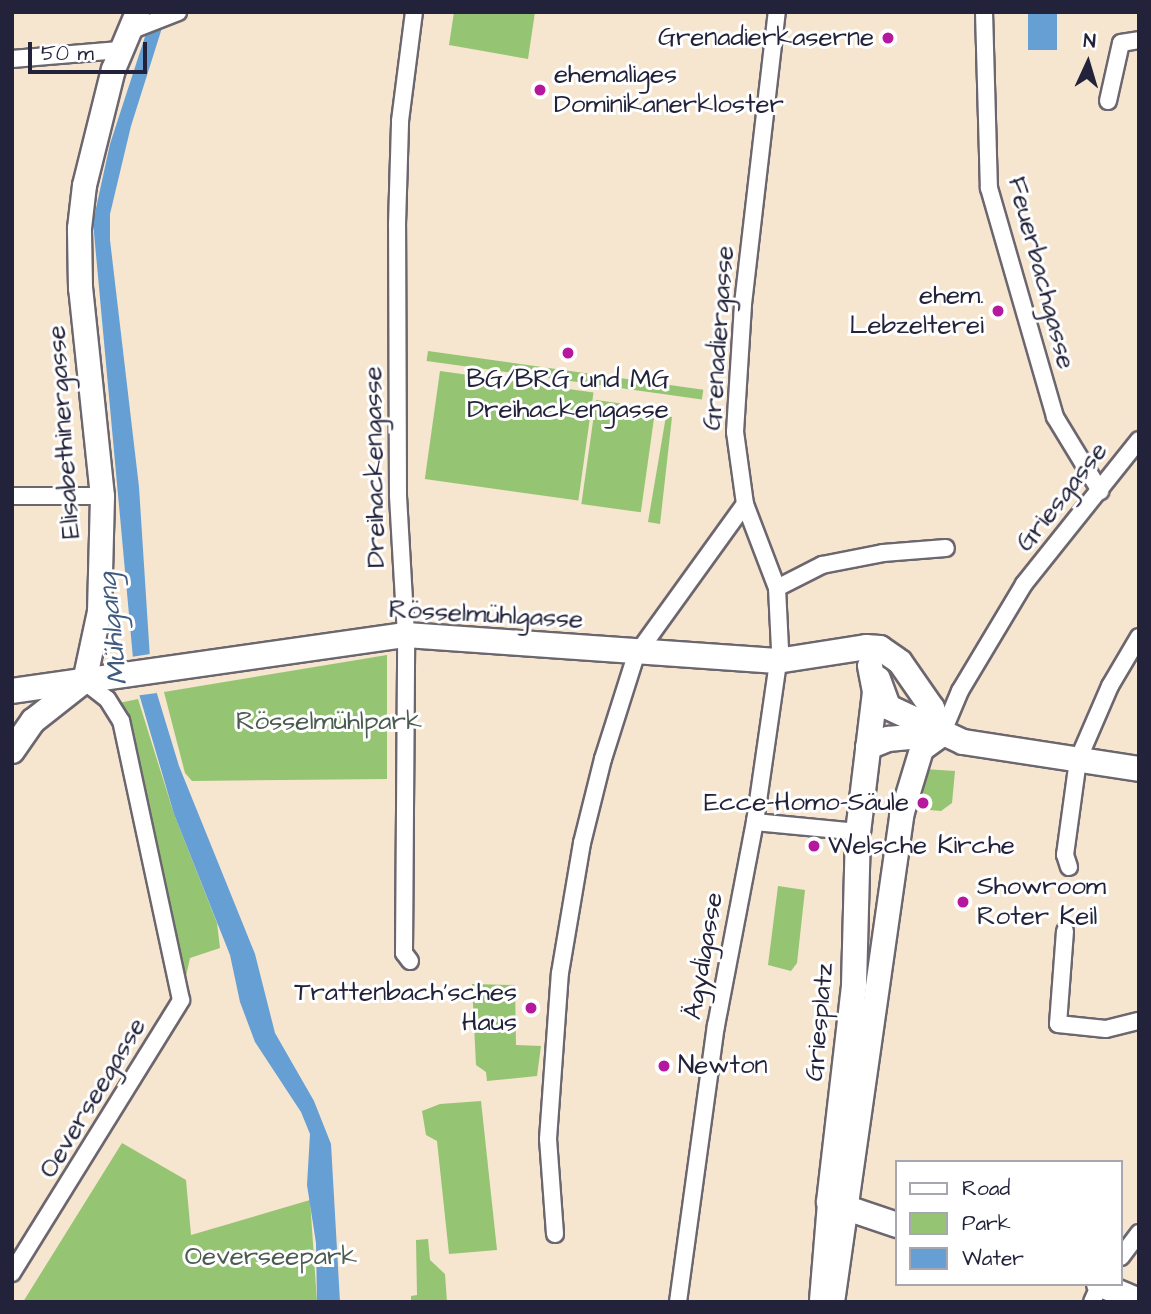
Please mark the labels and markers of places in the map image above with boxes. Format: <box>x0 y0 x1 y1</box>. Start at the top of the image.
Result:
place label: Grenadierkaserne <box>658 22 874 54</box>
marker: Grenadierkaserne <box>880 30 896 46</box>
place label: ehemaliges Dominikanerkloster <box>554 59 784 120</box>
marker: ehemaliges Dominikanerkloster <box>532 82 548 98</box>
place label: ehem. Lebzelterei <box>849 280 984 342</box>
marker: ehem. Lebzelterei <box>990 303 1006 319</box>
marker: BG/BRG und MG Dreihackengasse <box>560 345 576 361</box>
place label: BG/BRG und MG Dreihackengasse <box>466 364 670 426</box>
place label: Ecce-Homo-Säule <box>704 787 909 819</box>
marker: Ecce-Homo-Säule <box>915 795 931 811</box>
place label: Welsche Kirche <box>828 830 1015 862</box>
marker: Welsche Kirche <box>806 838 822 854</box>
place label: Showroom Roter Keil <box>977 871 1106 932</box>
marker: Showroom Roter Keil <box>955 894 971 910</box>
place label: Trattenbach'sches Haus <box>294 977 517 1038</box>
marker: Trattenbach'sches Haus <box>523 1000 539 1016</box>
place label: Newton <box>678 1050 768 1082</box>
marker: Newton <box>656 1058 672 1074</box>

